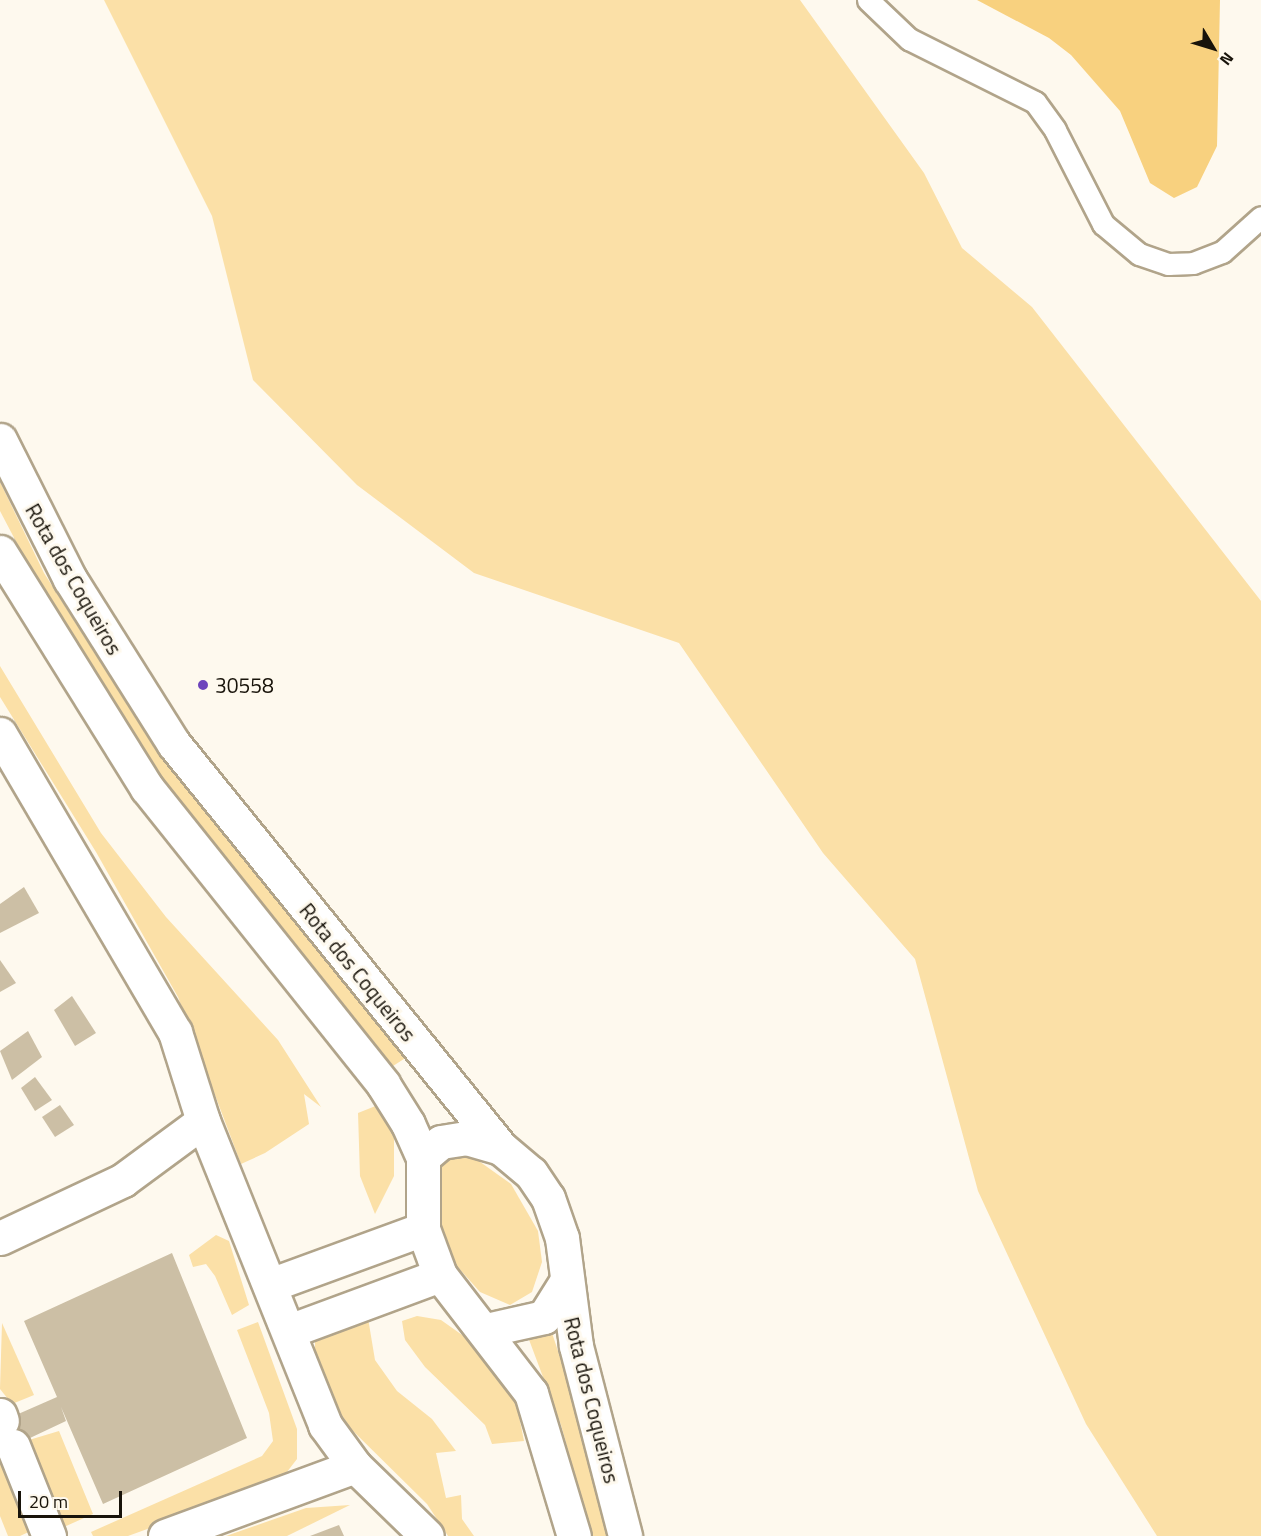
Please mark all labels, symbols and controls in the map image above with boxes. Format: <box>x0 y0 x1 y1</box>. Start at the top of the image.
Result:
north arrow <box>1183 18 1243 78</box>
text: N <box>1214 47 1240 71</box>
street label: Rota dos Coqueiros <box>20 499 128 659</box>
place label: 30558 <box>215 672 274 698</box>
marker: 30558 <box>196 678 210 692</box>
street label: Rota dos Coqueiros <box>295 898 421 1046</box>
street label: Rota dos Coqueiros <box>559 1314 625 1486</box>
scale bar <box>21 1479 124 1517</box>
text: 20 m <box>29 1488 68 1515</box>

